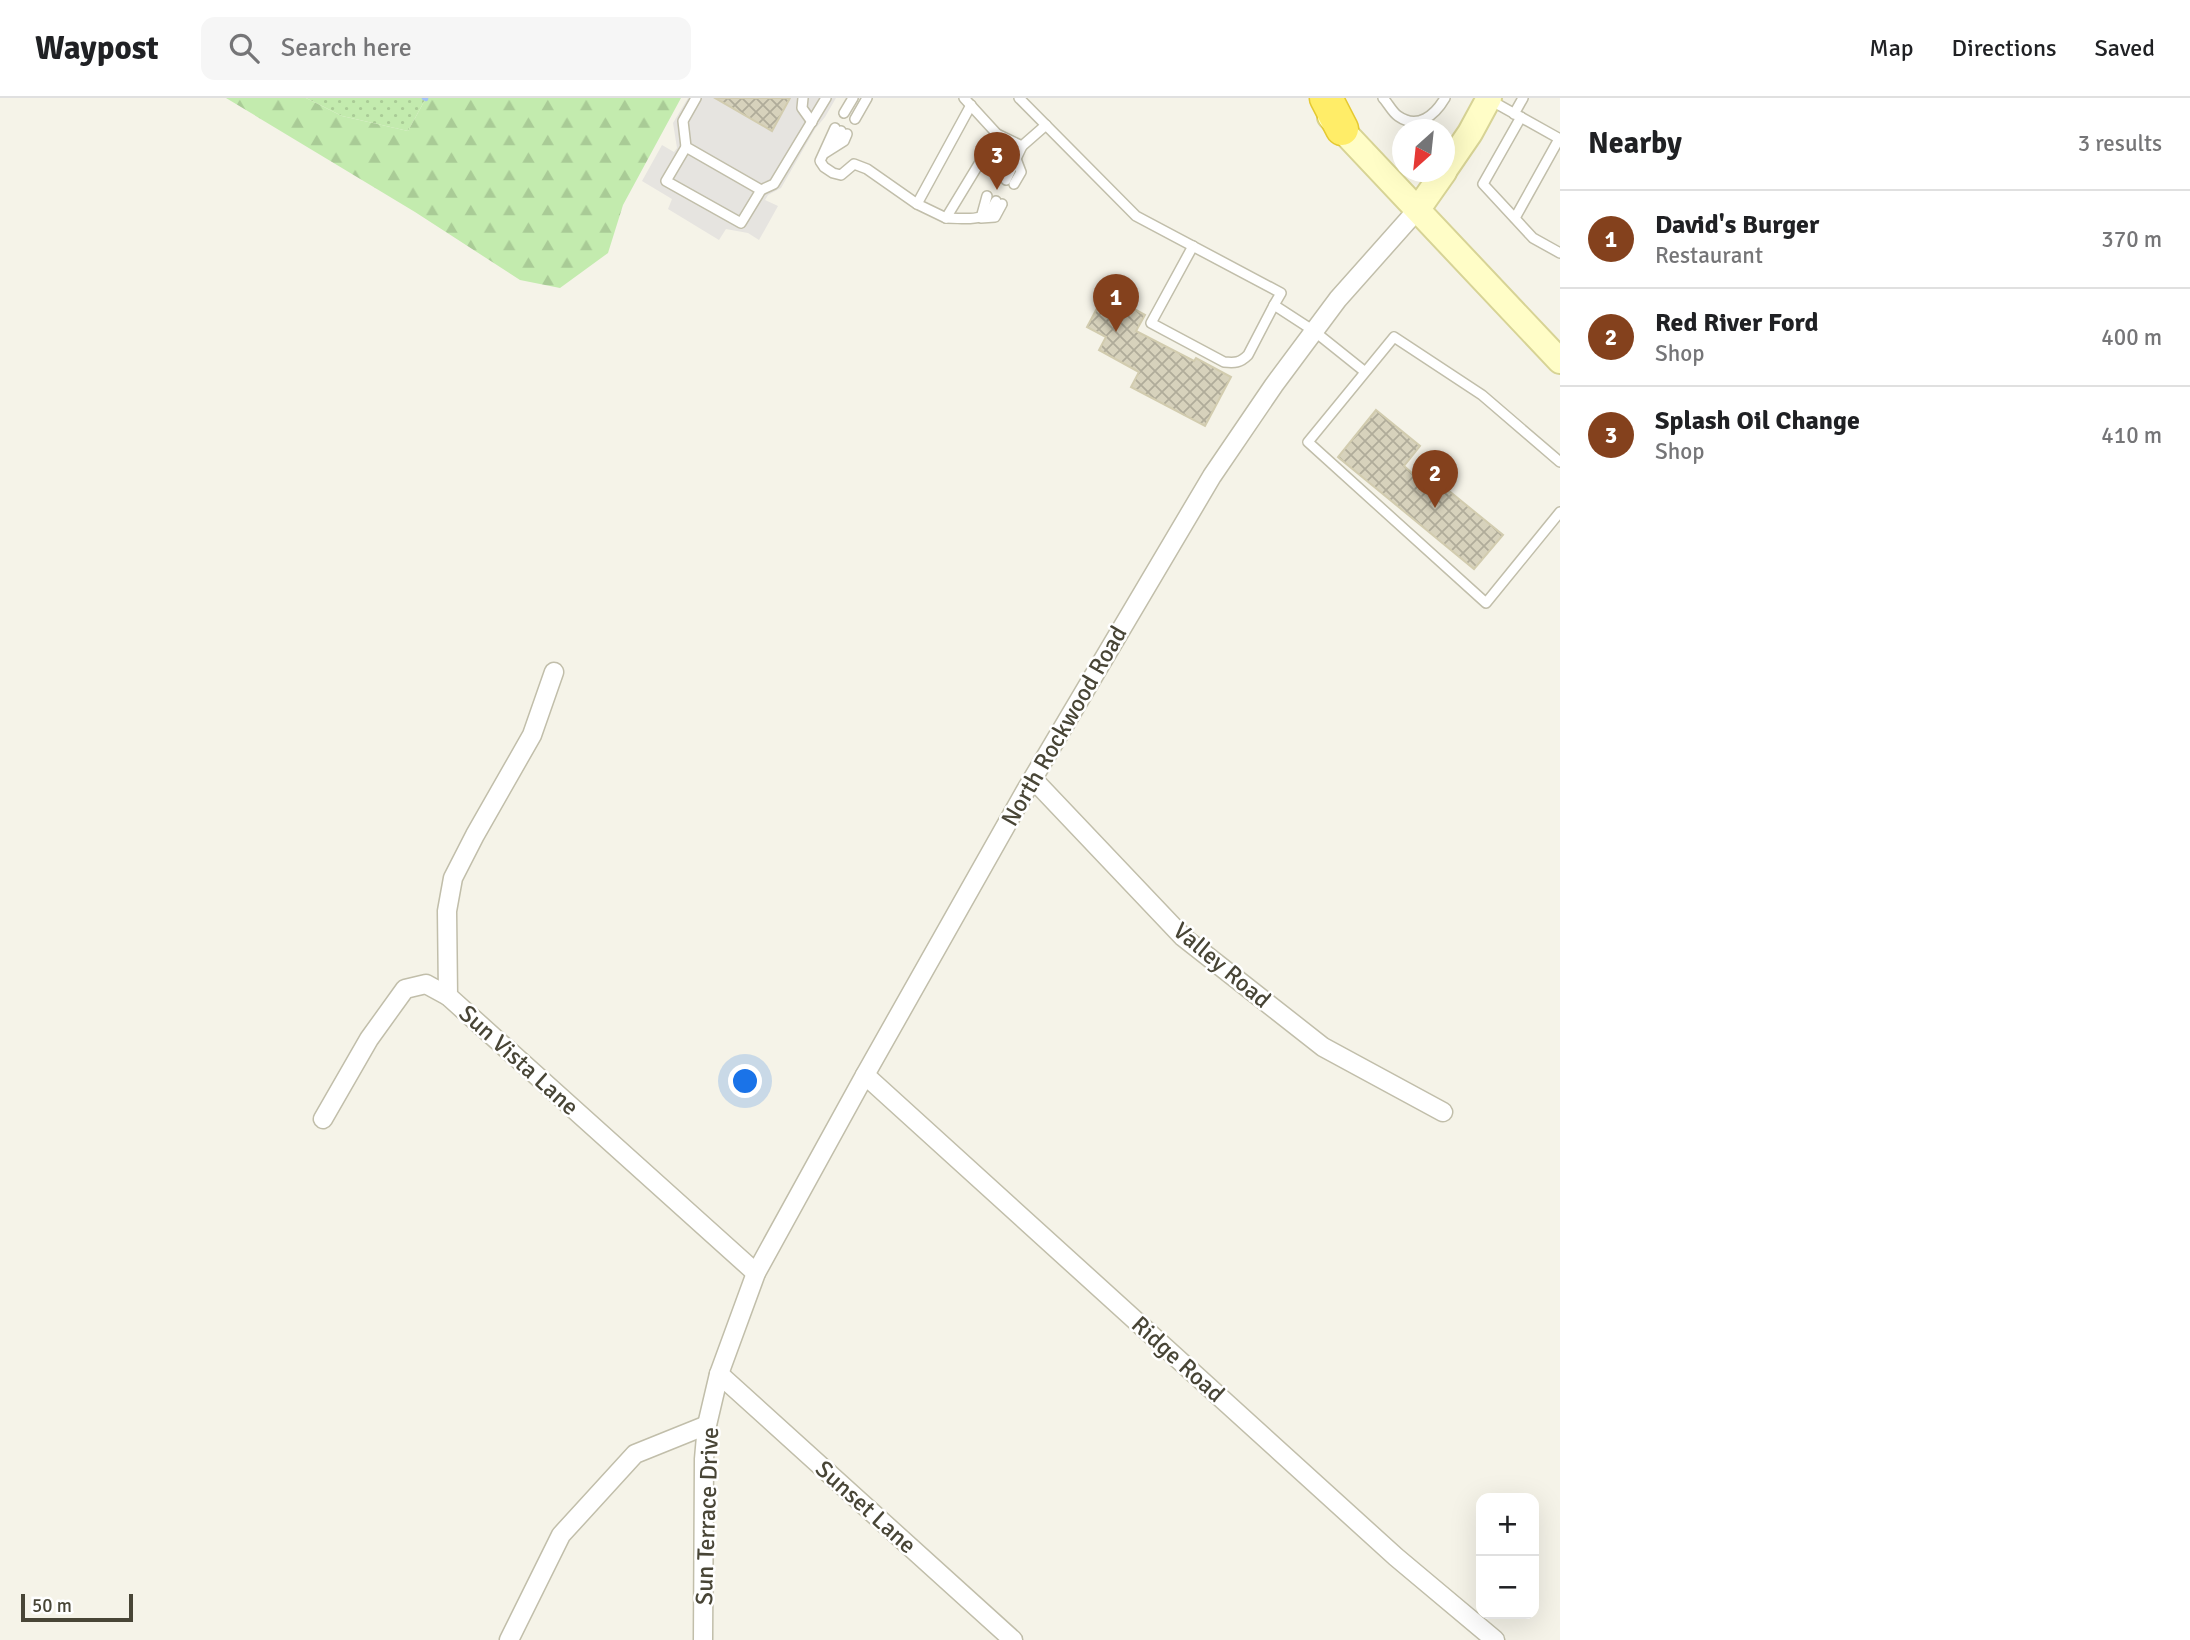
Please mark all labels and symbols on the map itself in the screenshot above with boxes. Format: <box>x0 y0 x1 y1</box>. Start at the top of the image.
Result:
north arrow <box>1392 119 1455 182</box>
pin: 3 <box>974 132 1020 190</box>
pin: 1 <box>1093 274 1139 332</box>
pin: 2 <box>1412 450 1458 508</box>
street label: North Rockwood Road <box>994 621 1134 831</box>
street label: Valley Road <box>1167 916 1277 1014</box>
street label: Sun Vista Lane <box>453 998 585 1122</box>
your location <box>728 1064 762 1098</box>
street label: Ridge Road <box>1125 1309 1231 1409</box>
street label: Sun Terrace Drive <box>689 1426 725 1606</box>
street label: Sunset Lane <box>809 1454 923 1560</box>
scale bar <box>21 1591 133 1623</box>

